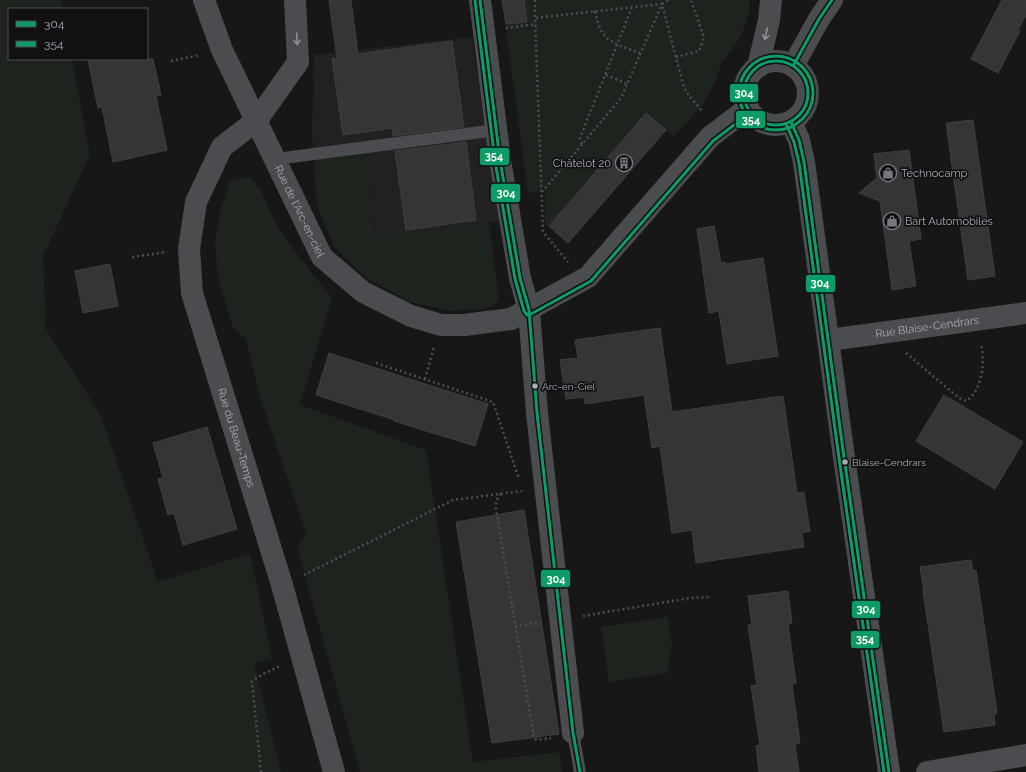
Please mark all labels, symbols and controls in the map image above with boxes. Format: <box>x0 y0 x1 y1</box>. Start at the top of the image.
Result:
legend <box>8 8 148 60</box>
text: 304 <box>44 17 65 31</box>
one-way arrow <box>762 27 769 40</box>
one-way arrow <box>293 32 301 45</box>
text: 354 <box>44 37 64 51</box>
line badge: 304 <box>729 83 759 103</box>
text: 304 <box>734 87 754 100</box>
line badge: 354 <box>735 110 766 129</box>
text: 354 <box>742 114 760 127</box>
line badge: 354 <box>479 147 510 166</box>
text: 354 <box>485 150 503 163</box>
building icon: Châtelot 20 <box>614 153 634 173</box>
place label: Châtelot 20 <box>553 157 611 170</box>
street label: Rue de l'Arc-en-ciel <box>272 163 328 259</box>
shop icon: Technocamp <box>878 163 898 183</box>
place label: Technocamp <box>901 167 967 180</box>
line badge: 304 <box>490 183 521 203</box>
text: 304 <box>496 187 516 200</box>
shop icon: Bart Automobiles <box>882 211 902 231</box>
place label: Bart Automobiles <box>905 215 993 228</box>
line badge: 304 <box>805 274 836 293</box>
text: 304 <box>810 277 830 290</box>
street label: Rue Blaise-Cendrars <box>874 313 980 340</box>
marker: Arc-en-Ciel <box>530 381 540 391</box>
place label: Arc-en-Ciel <box>542 381 596 392</box>
street label: Rue du Beau-Temps <box>215 386 258 489</box>
marker: Blaise-Cendrars <box>840 457 850 467</box>
place label: Blaise-Cendrars <box>852 457 926 468</box>
line badge: 304 <box>540 569 571 588</box>
text: 304 <box>546 573 566 586</box>
line badge: 304 <box>851 600 881 619</box>
text: 304 <box>856 603 876 616</box>
line badge: 354 <box>850 630 880 649</box>
text: 354 <box>856 633 874 646</box>

